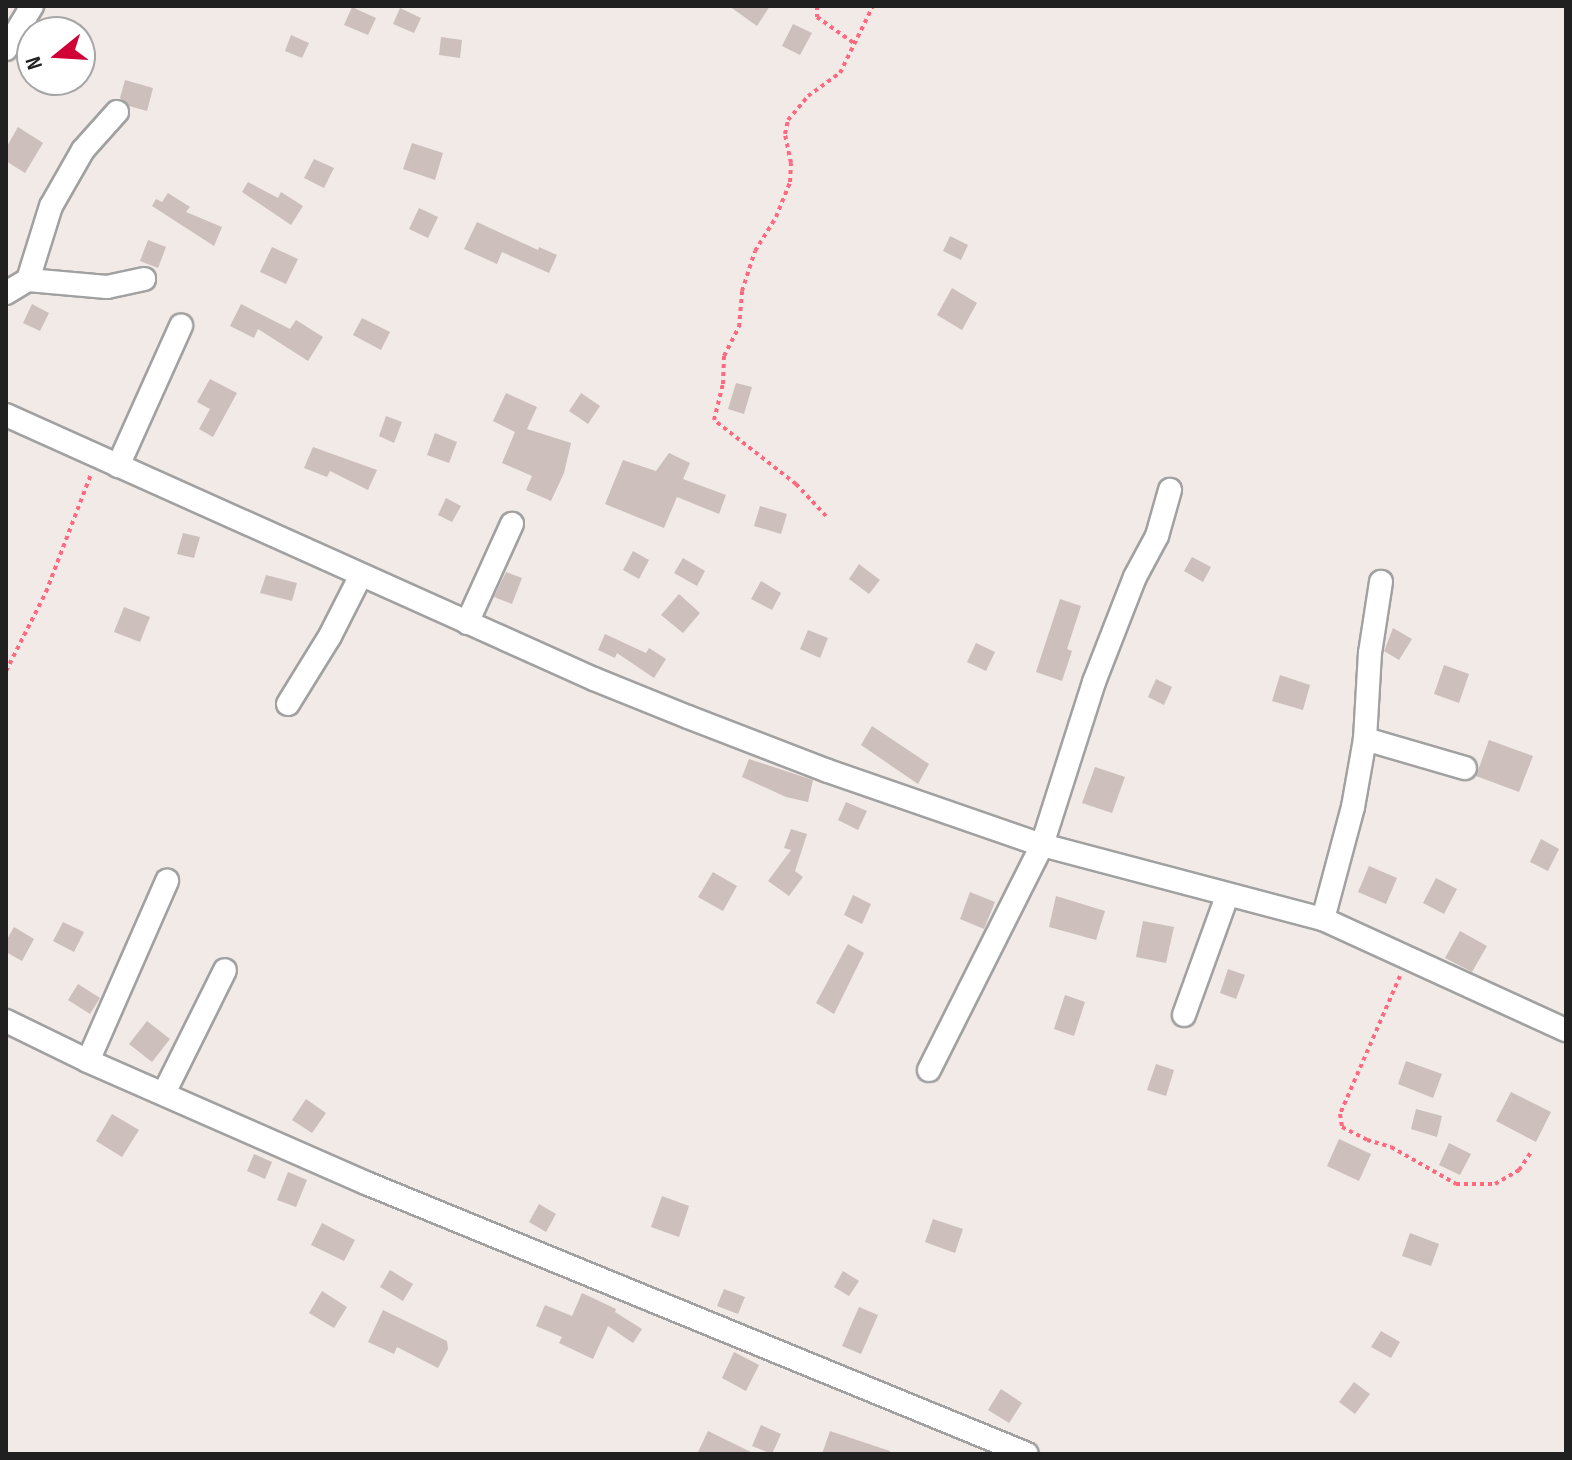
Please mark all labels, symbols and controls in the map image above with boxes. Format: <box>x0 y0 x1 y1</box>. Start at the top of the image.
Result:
north arrow <box>16 16 96 96</box>
text: N <box>20 53 49 73</box>

